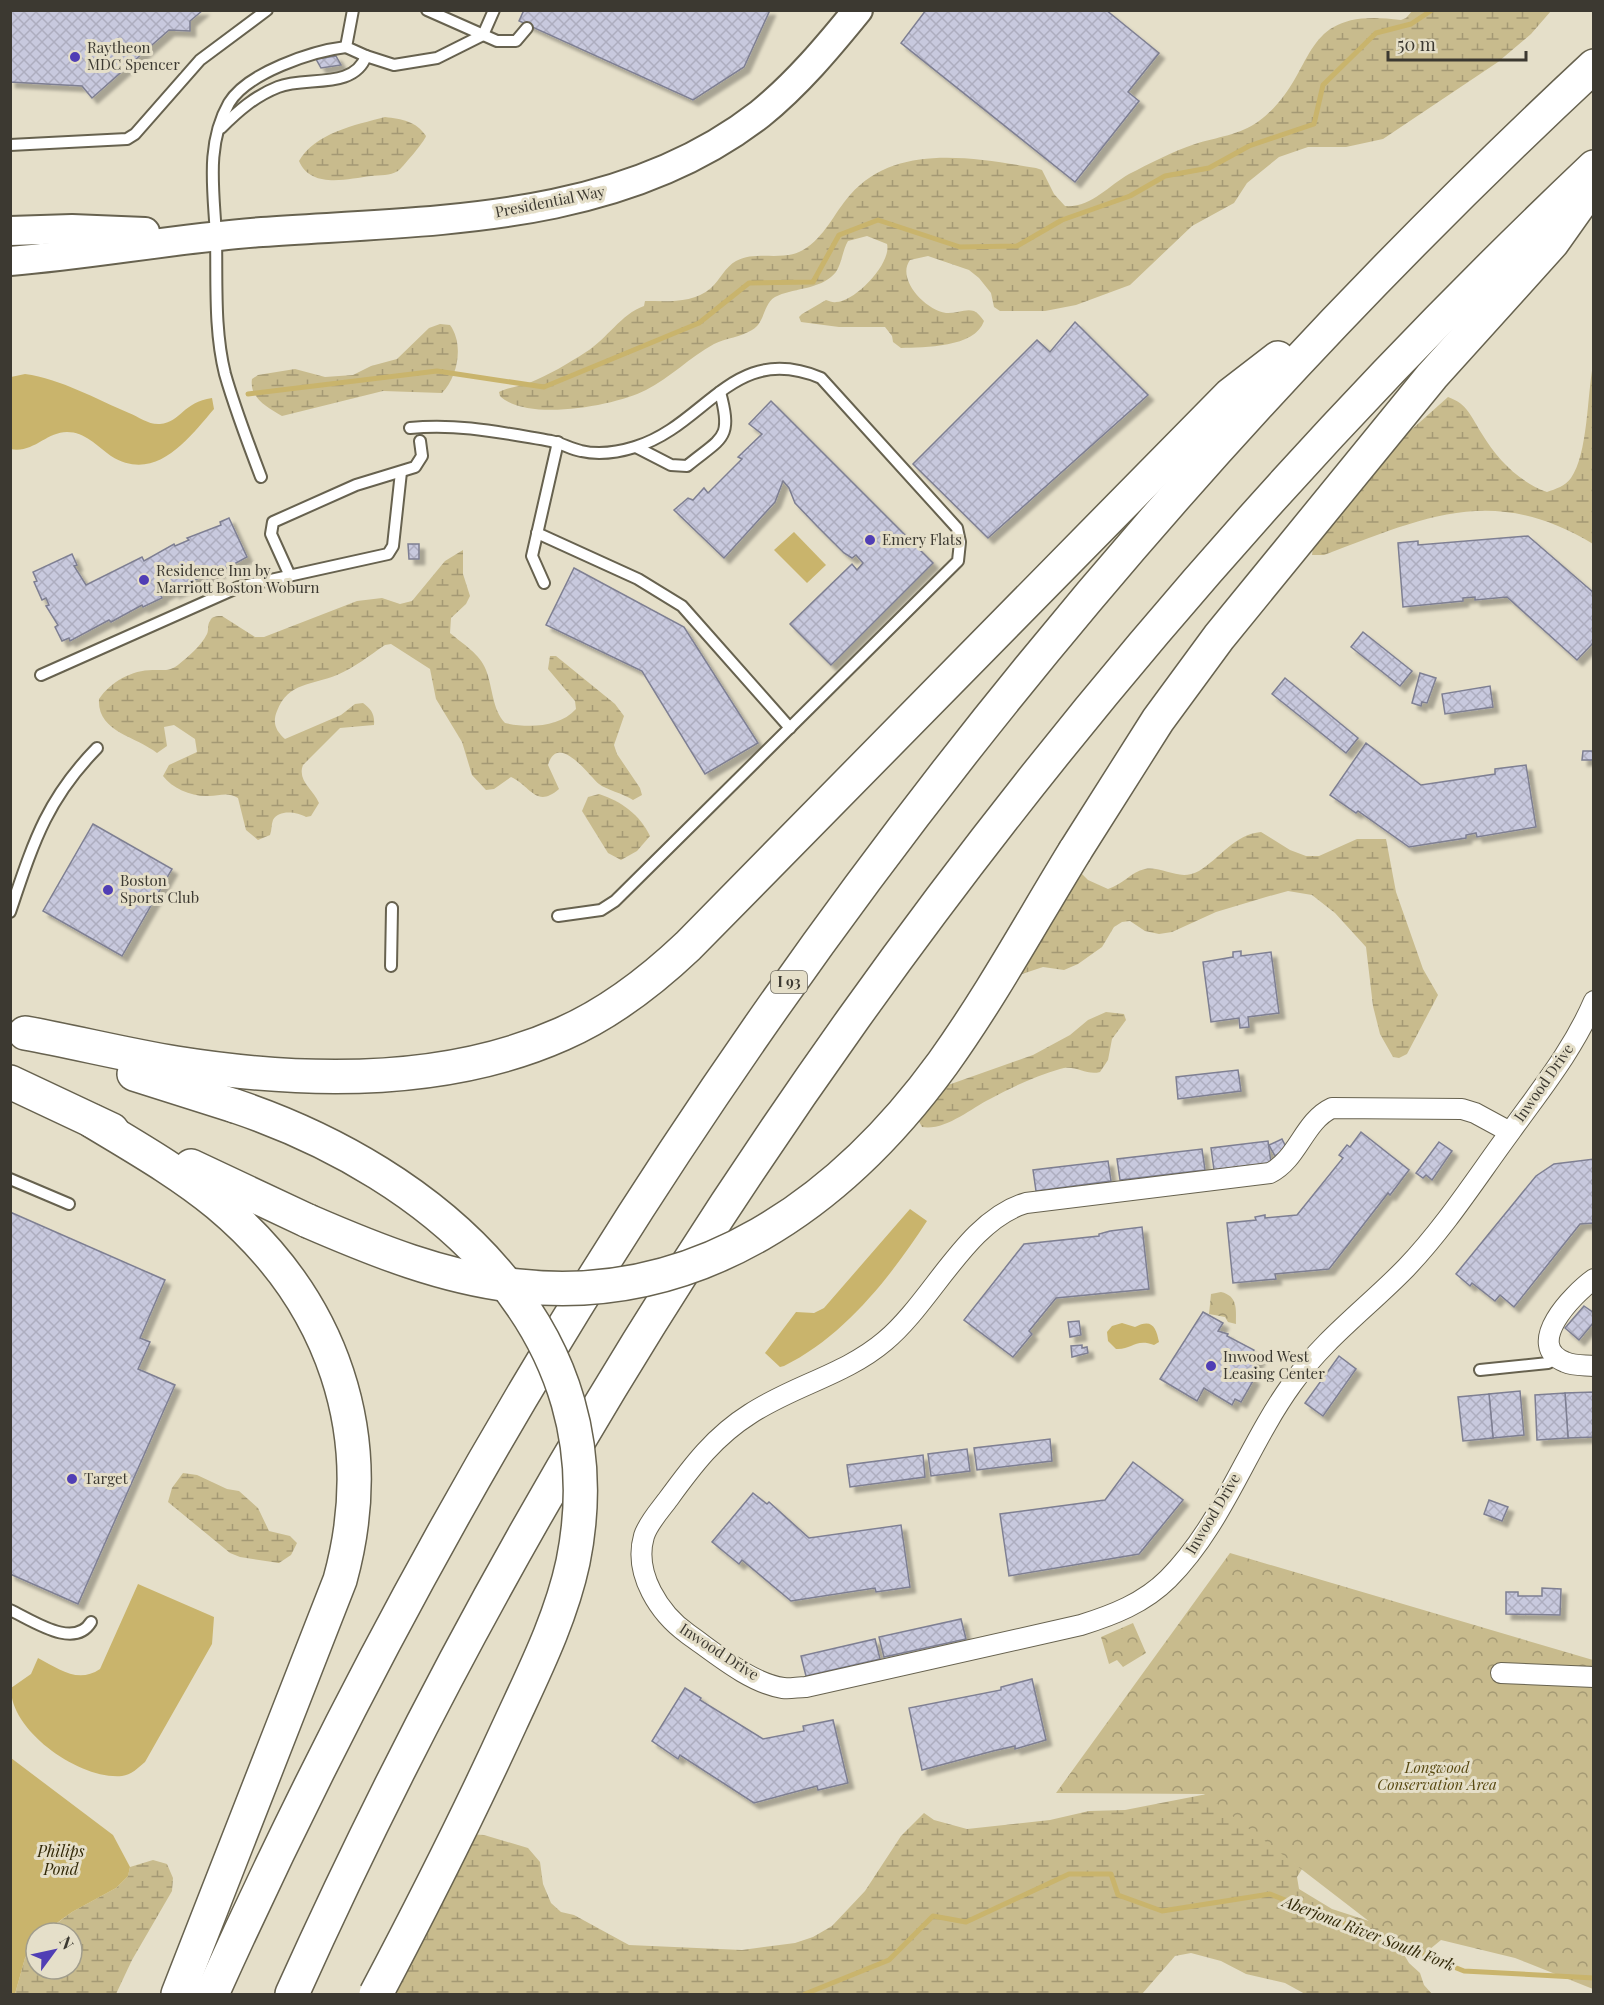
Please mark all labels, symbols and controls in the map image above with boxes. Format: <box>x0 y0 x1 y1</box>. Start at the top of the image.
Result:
scale bar <box>1388 24 1526 62</box>
text: 50 m <box>1397 32 1436 56</box>
place label: Raytheon MDC Spencer <box>87 37 180 74</box>
marker: Raytheon MDC Spencer <box>68 50 82 64</box>
street label: Presidential Way <box>493 180 607 221</box>
place label: Emery Flats <box>882 529 962 549</box>
marker: Emery Flats <box>863 533 877 547</box>
place label: Residence Inn by Marriott Boston Woburn <box>156 560 320 597</box>
marker: Residence Inn by Marriott Boston Woburn <box>137 573 151 587</box>
place label: Boston Sports Club <box>120 870 199 907</box>
marker: Boston Sports Club <box>101 883 115 897</box>
road number: I 93 <box>771 971 807 993</box>
street label: Inwood Drive <box>1509 1039 1577 1125</box>
place label: Inwood West Leasing Center <box>1223 1346 1325 1383</box>
marker: Inwood West Leasing Center <box>1204 1359 1218 1373</box>
place label: Target <box>84 1468 129 1488</box>
street label: Inwood Drive <box>1180 1469 1244 1558</box>
marker: Target <box>65 1472 79 1486</box>
street label: Inwood Drive <box>676 1618 763 1684</box>
park label: Longwood Conservation Area <box>1377 1757 1497 1794</box>
water label: Philips Pond <box>36 1840 85 1879</box>
water label: Aberjona River South Fork <box>1278 1889 1458 1975</box>
north arrow <box>24 1921 84 1981</box>
text: N <box>55 1932 79 1953</box>

